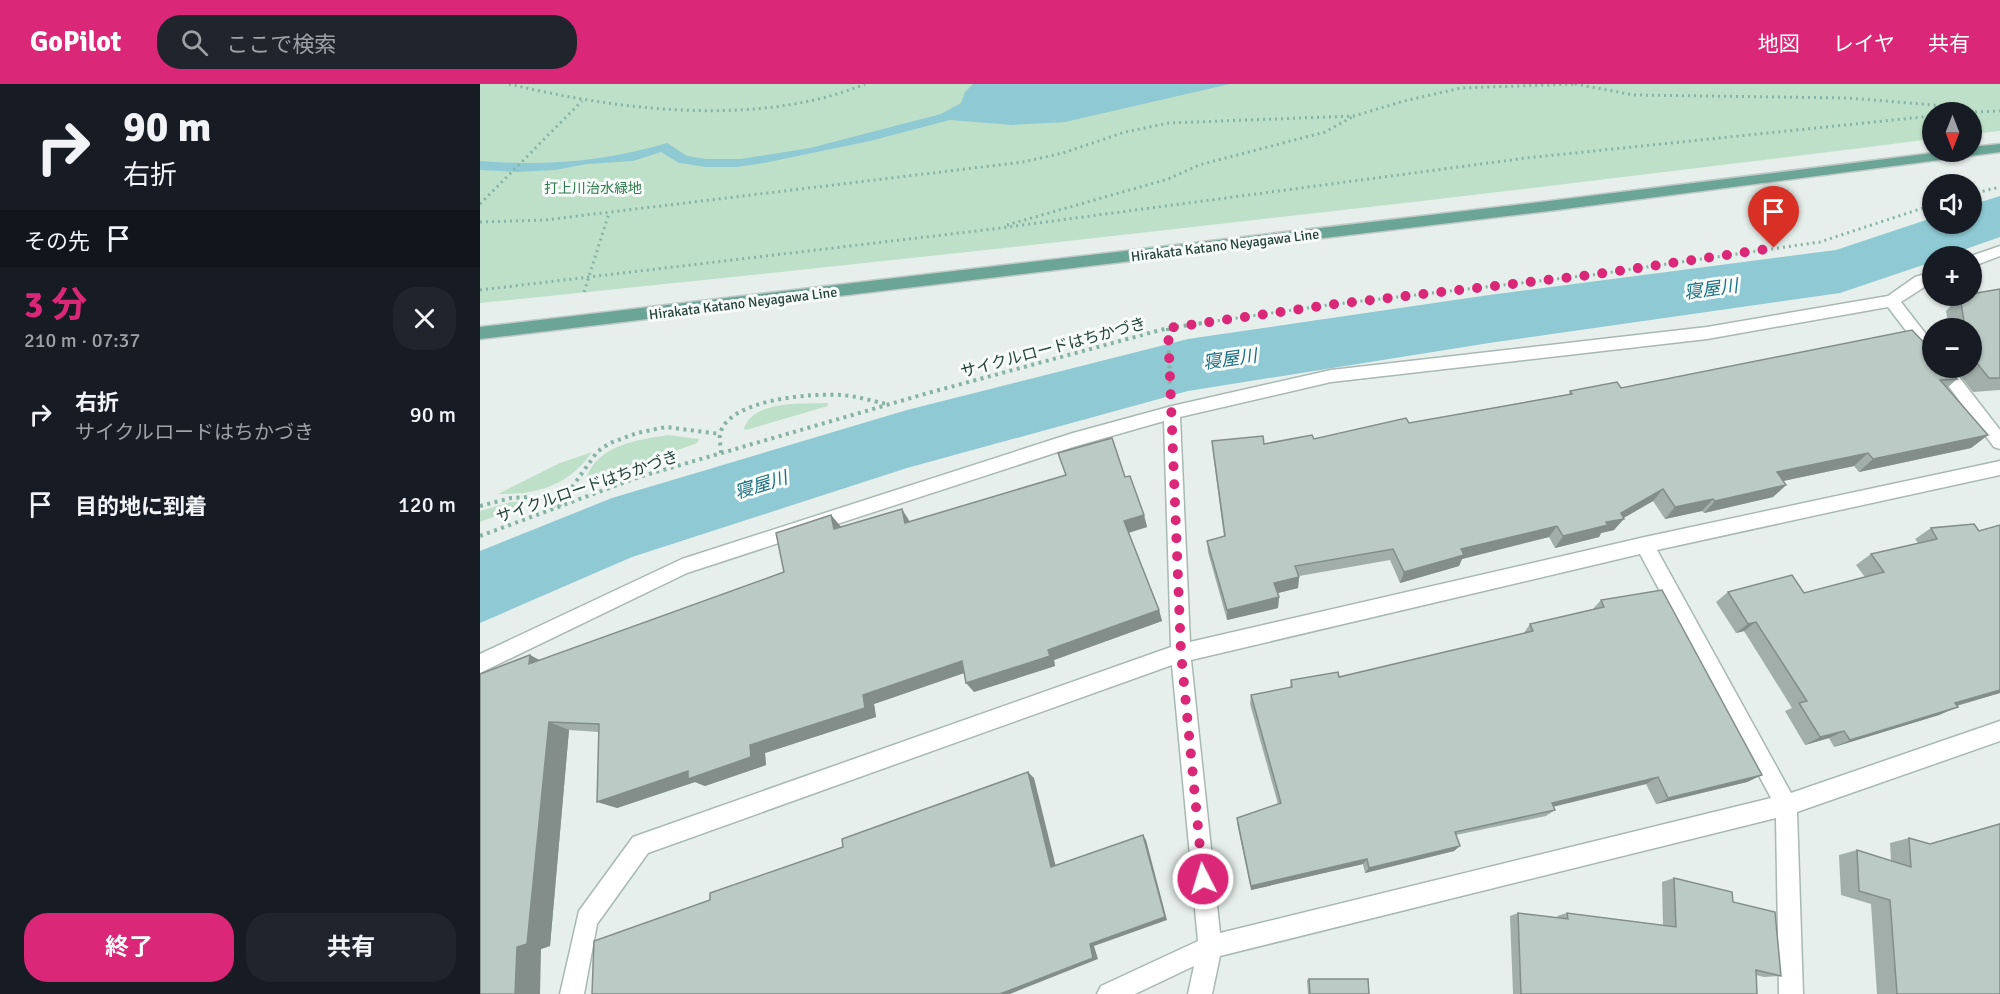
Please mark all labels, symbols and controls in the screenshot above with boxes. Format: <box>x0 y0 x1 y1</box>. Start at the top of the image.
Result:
search box <box>157 15 577 69</box>
text: GoPilot <box>30 25 121 59</box>
icon: search <box>178 26 211 59</box>
text: ここで検索 <box>226 31 336 58</box>
text: 地図 <box>1758 31 1800 57</box>
text: レイヤ <box>1833 31 1895 57</box>
text: 共有 <box>1928 31 1970 57</box>
text: 90 m <box>123 102 212 153</box>
north arrow <box>1922 102 1982 162</box>
map controls <box>1922 102 1982 378</box>
icon: right <box>24 108 102 186</box>
text: 右折 <box>123 159 177 192</box>
button: sound <box>1922 174 1982 234</box>
park label: 打上川治水緑地 <box>544 180 642 197</box>
pin <box>1748 186 1799 248</box>
icon: arrive <box>1757 195 1790 228</box>
icon: arrive <box>102 222 135 255</box>
street label: Hirakata Katano Neyagawa Line <box>1130 226 1320 265</box>
text: その先 <box>24 228 90 255</box>
button: + <box>1922 246 1982 306</box>
water label: 寝屋川 <box>1683 274 1741 304</box>
text: 3 分 <box>24 283 87 328</box>
street label: Hirakata Katano Neyagawa Line <box>648 284 838 323</box>
button: close <box>393 287 456 350</box>
street label: サイクルロードはちかづき <box>958 314 1148 382</box>
button: − <box>1922 318 1982 378</box>
text: 210 m · 07:37 <box>24 328 140 353</box>
water label: 寝屋川 <box>1202 344 1260 374</box>
text: 右折 <box>75 389 119 416</box>
icon: right <box>24 398 57 431</box>
text: 90 m <box>410 401 456 428</box>
text: サイクルロードはちかづき <box>75 420 314 445</box>
street label: サイクルロードはちかづき <box>494 446 681 528</box>
water label: 寝屋川 <box>732 466 792 503</box>
icon: arrive <box>24 488 57 521</box>
text: 120 m <box>398 491 456 518</box>
text: 目的地に到着 <box>75 493 207 520</box>
position arrow <box>1171 847 1235 911</box>
button: 終了 <box>24 913 234 982</box>
button: 共有 <box>246 913 456 982</box>

